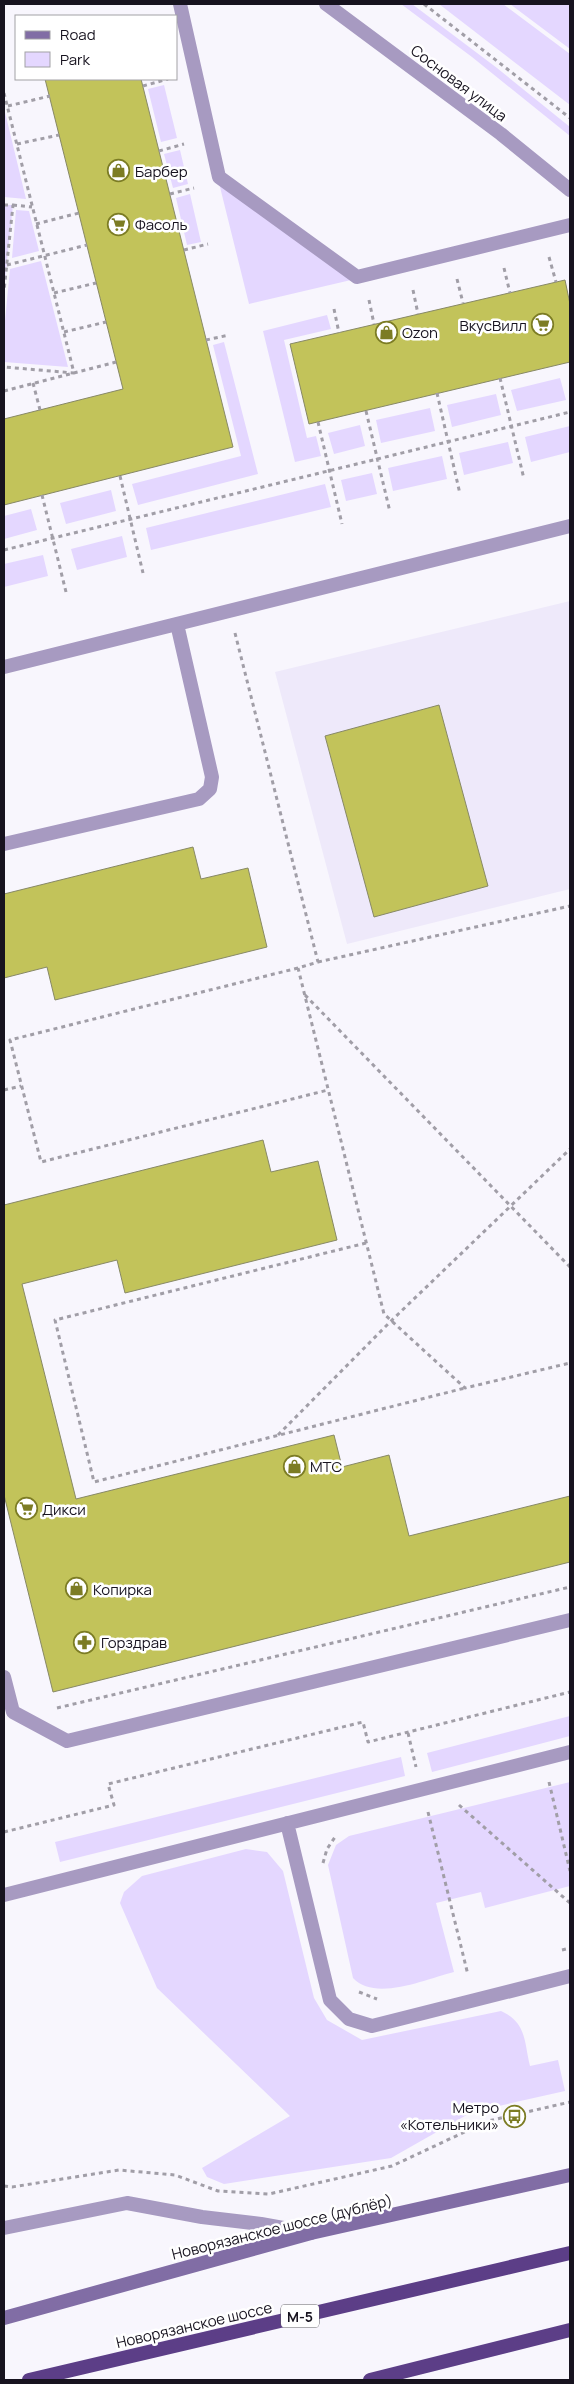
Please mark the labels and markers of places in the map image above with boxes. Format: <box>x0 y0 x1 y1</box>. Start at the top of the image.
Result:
shop icon: Барбер <box>107 159 131 183</box>
place label: Барбер <box>135 161 188 182</box>
supermarket icon: Фасоль <box>107 212 131 236</box>
place label: Фасоль <box>135 214 188 235</box>
supermarket icon: ВкусВилл <box>531 313 555 337</box>
place label: ВкусВилл <box>459 315 527 336</box>
shop icon: Ozon <box>374 320 398 344</box>
place label: Ozon <box>402 322 438 343</box>
shop icon: МТС <box>282 1454 306 1478</box>
place label: МТС <box>310 1456 343 1477</box>
supermarket icon: Дикси <box>14 1497 38 1521</box>
place label: Дикси <box>42 1499 86 1520</box>
shop icon: Копирка <box>65 1577 89 1601</box>
place label: Копирка <box>93 1579 152 1600</box>
pharmacy icon: Горздрав <box>73 1630 97 1654</box>
place label: Горздрав <box>101 1632 167 1653</box>
place label: Метро «Котельники» <box>400 2097 499 2135</box>
bus stop icon: Метро «Котельники» <box>503 2104 527 2128</box>

